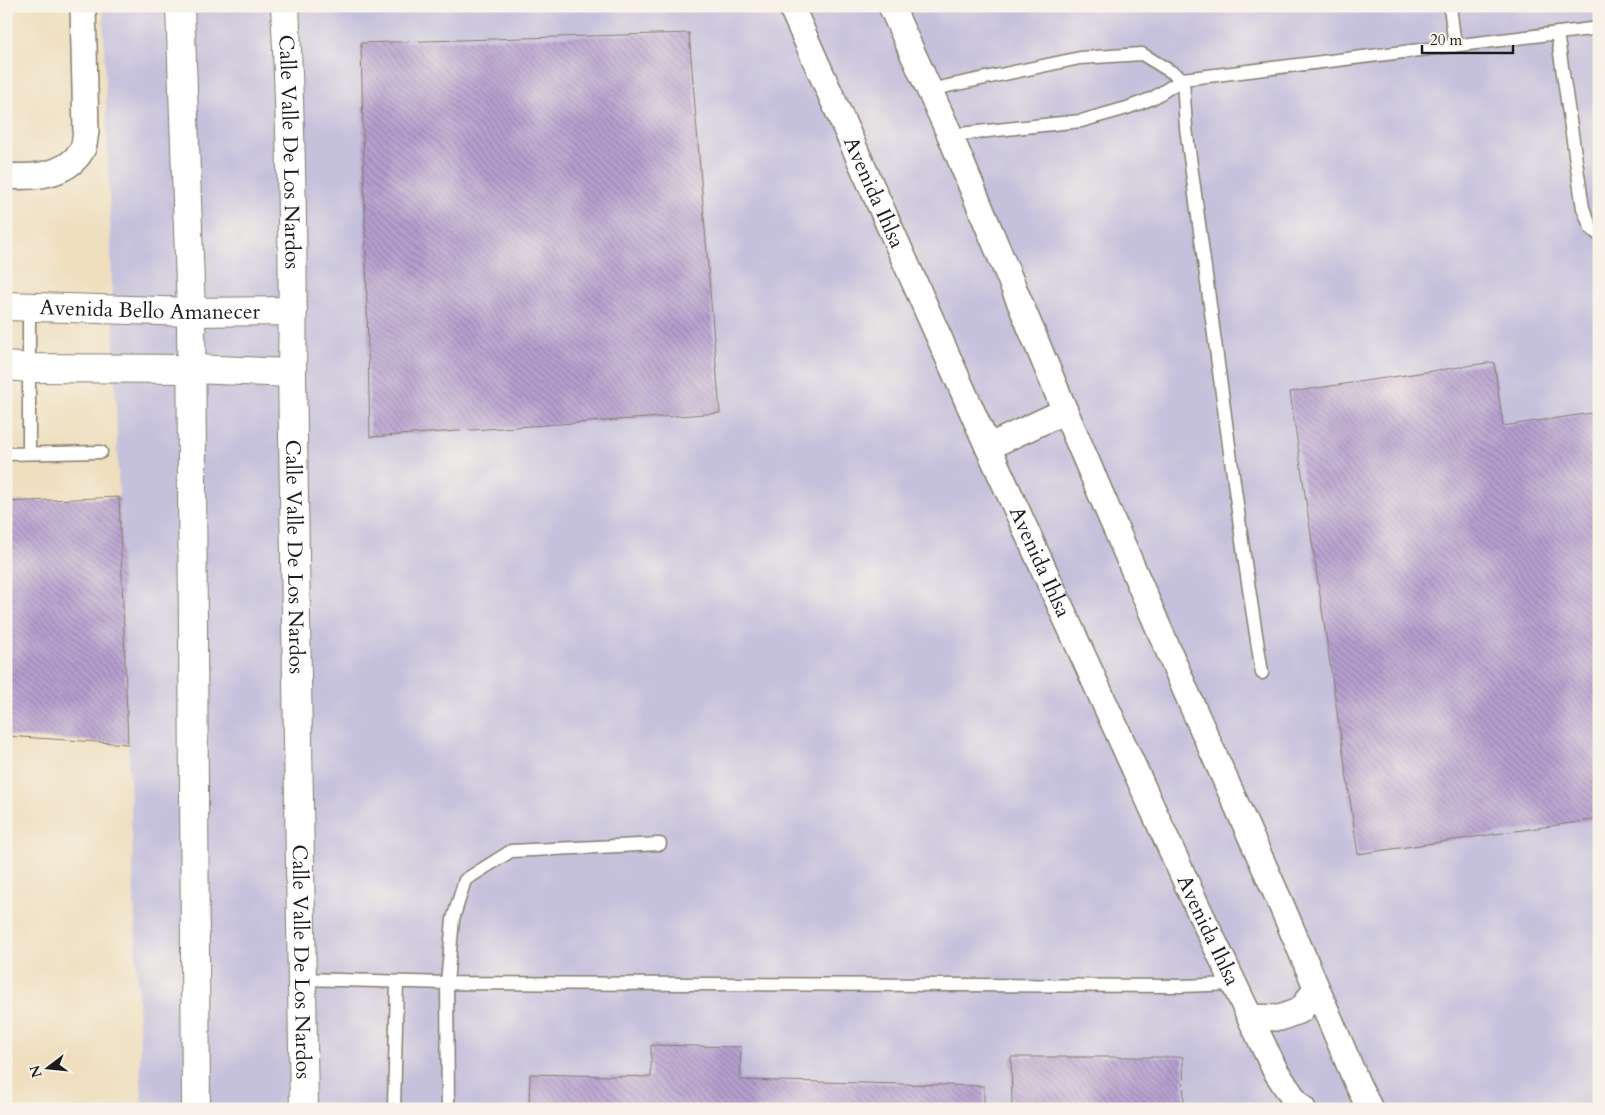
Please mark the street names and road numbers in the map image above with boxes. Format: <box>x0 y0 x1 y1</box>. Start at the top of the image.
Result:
street label: Calle Valle De Los Nardos <box>272 34 307 269</box>
street label: Avenida Ihlsa <box>837 132 912 253</box>
street label: Avenida Bello Amanecer <box>39 293 261 327</box>
street label: Calle Valle De Los Nardos <box>279 439 311 674</box>
street label: Avenida Ihlsa <box>1002 502 1078 622</box>
street label: Calle Valle De Los Nardos <box>285 844 318 1079</box>
street label: Avenida Ihlsa <box>1170 870 1247 990</box>

